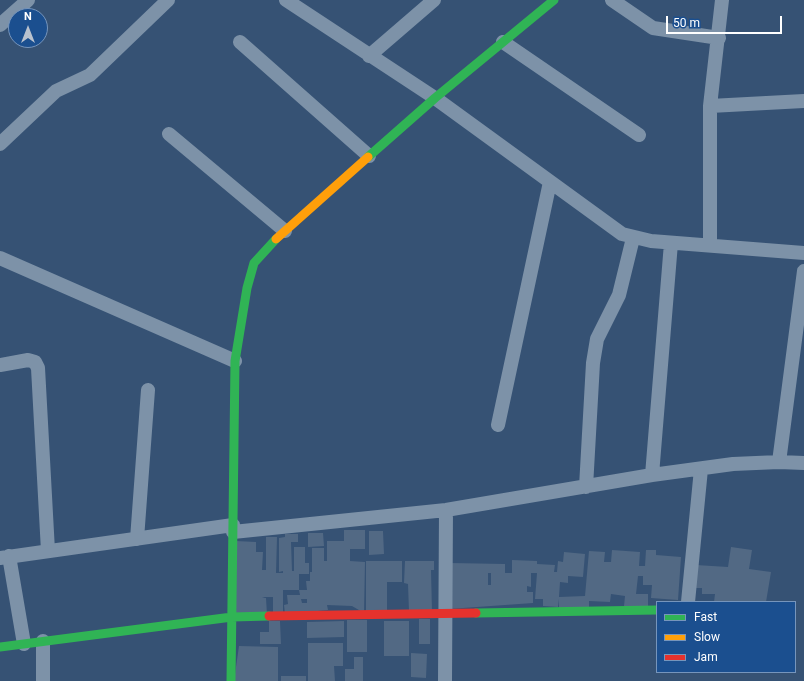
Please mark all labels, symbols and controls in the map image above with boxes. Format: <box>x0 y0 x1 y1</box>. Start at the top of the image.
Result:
north arrow <box>8 8 48 48</box>
scale bar <box>668 8 784 34</box>
text: N <box>24 10 32 23</box>
text: 50 m <box>673 16 700 30</box>
legend <box>656 601 796 673</box>
text: Fast <box>694 610 717 624</box>
text: Slow <box>694 630 720 644</box>
text: Jam <box>694 650 718 664</box>

